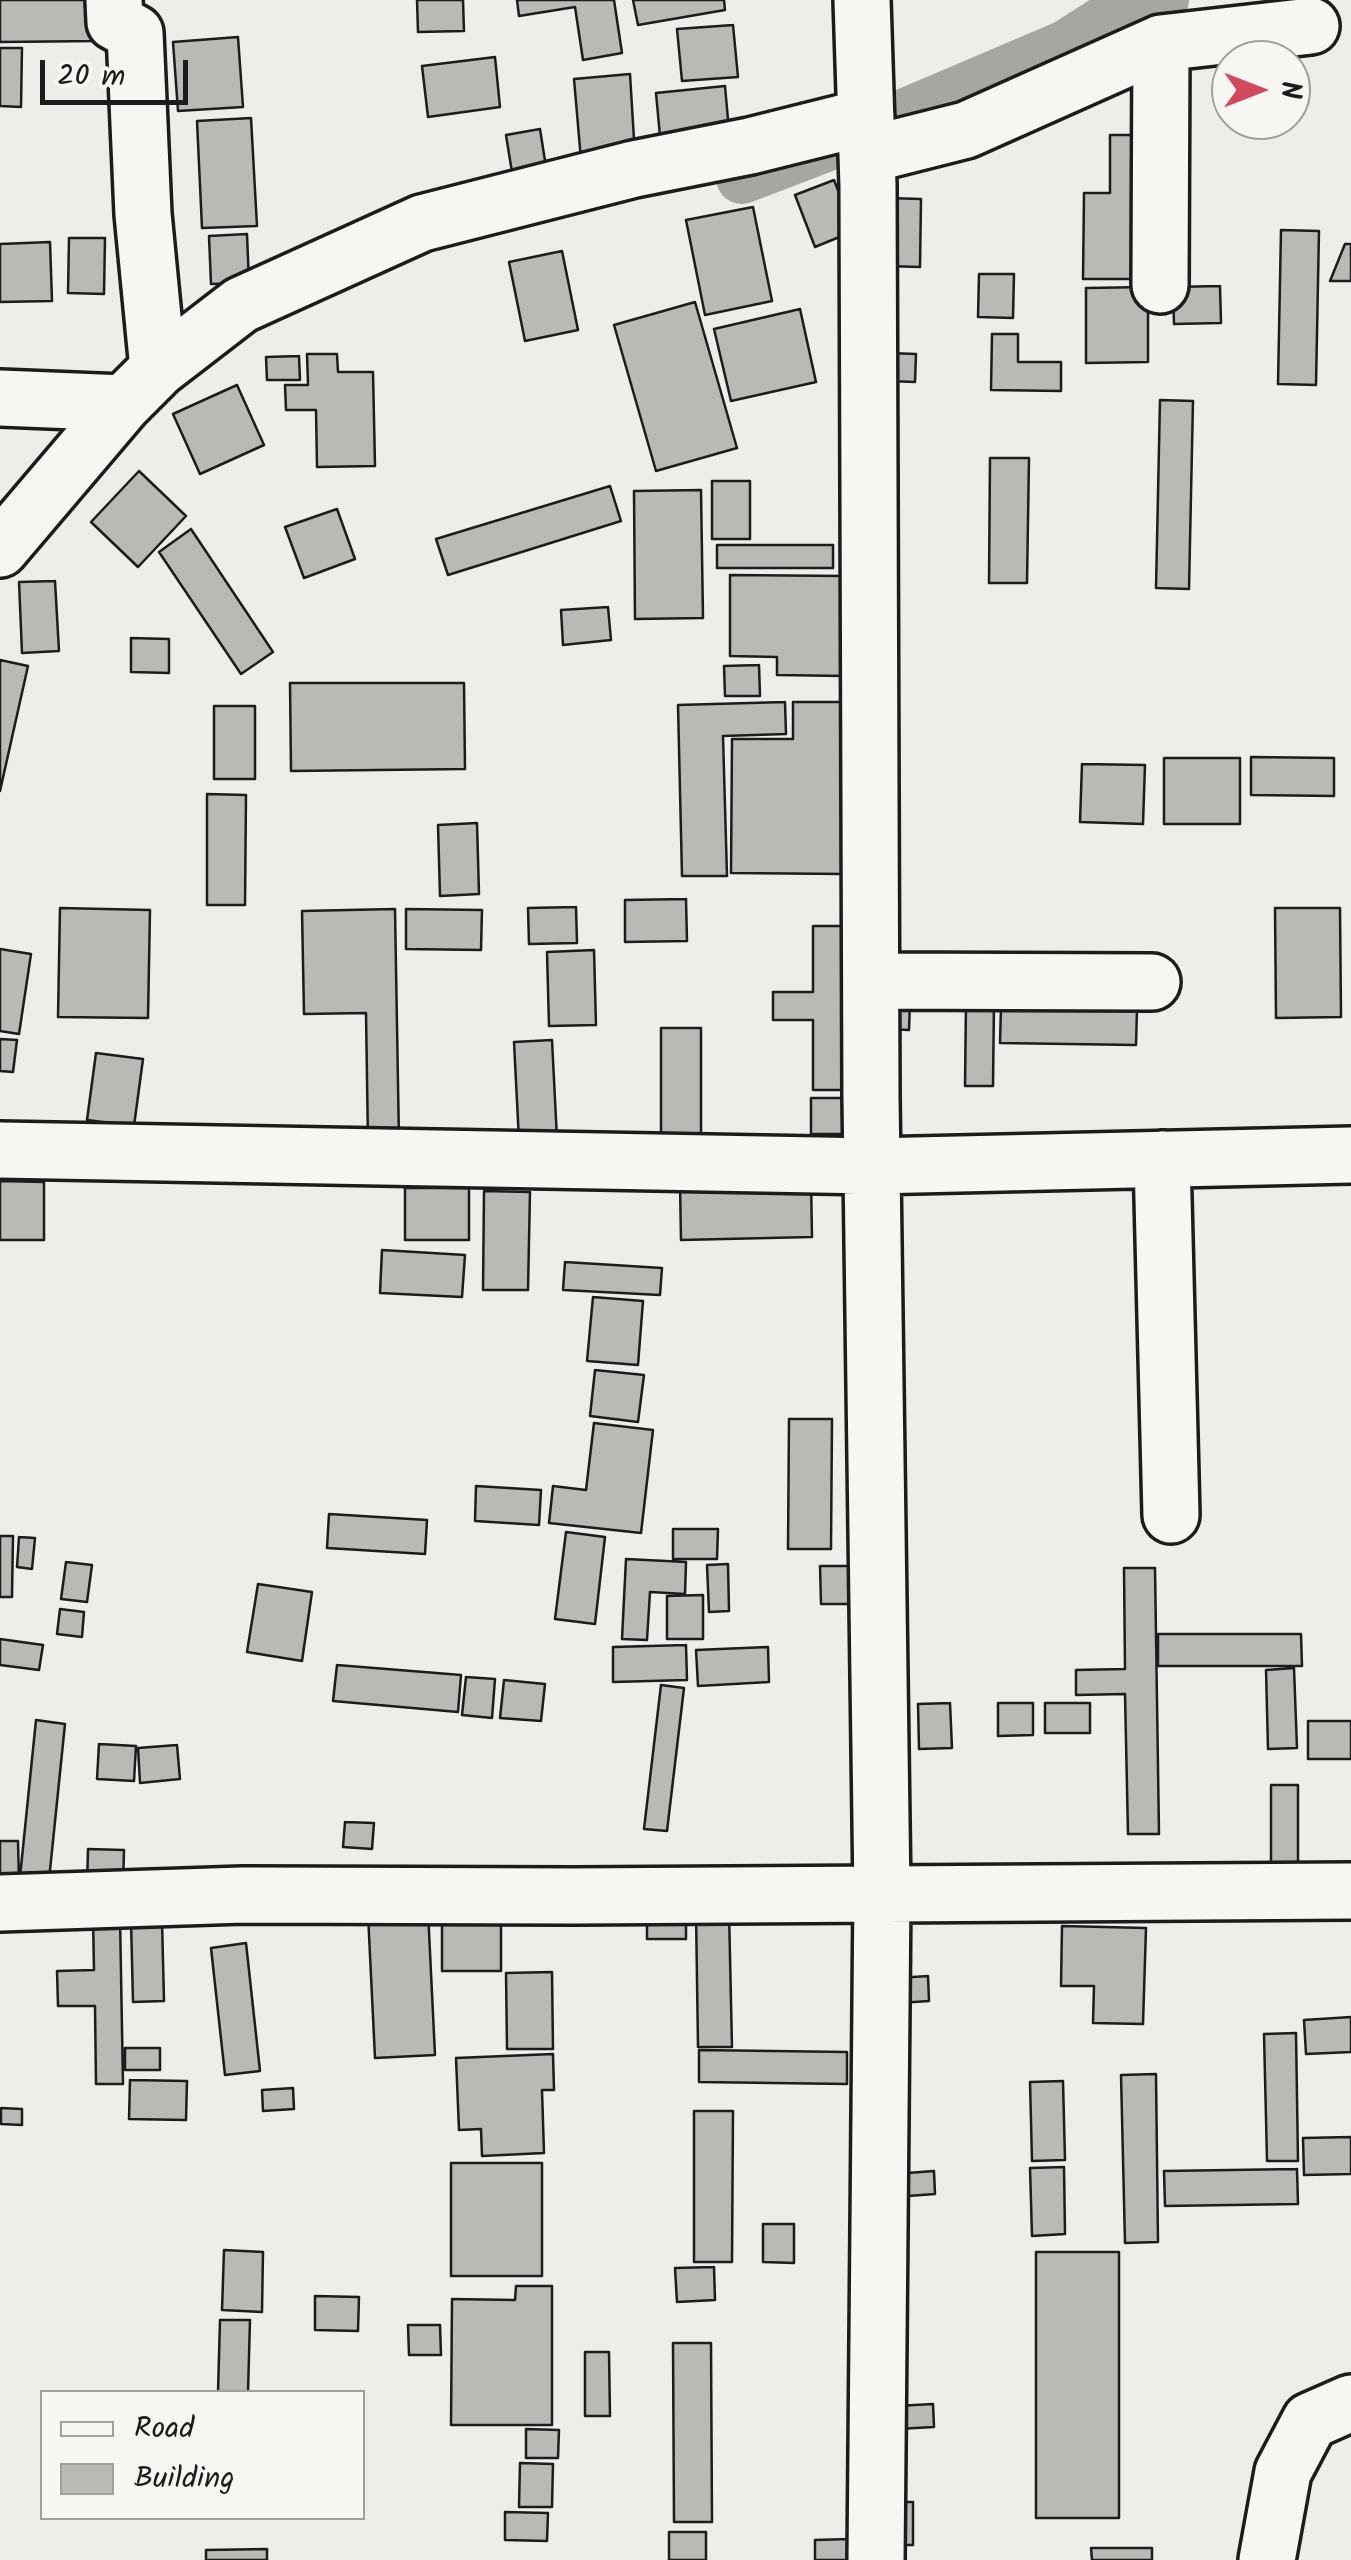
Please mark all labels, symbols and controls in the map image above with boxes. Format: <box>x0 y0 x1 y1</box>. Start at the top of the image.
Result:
scale bar <box>45 40 192 102</box>
north arrow <box>1211 40 1311 140</box>
text: 20 m <box>57 53 125 101</box>
text: N <box>1267 81 1312 99</box>
legend <box>40 2390 365 2520</box>
text: Road <box>134 2405 194 2453</box>
text: Building <box>134 2455 234 2503</box>

